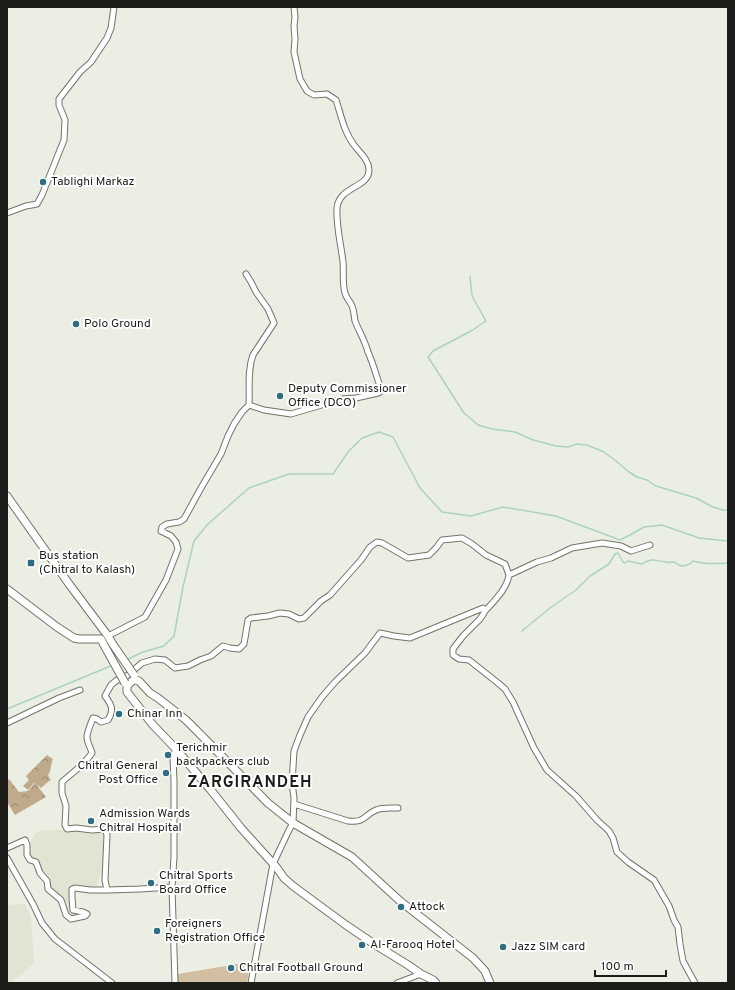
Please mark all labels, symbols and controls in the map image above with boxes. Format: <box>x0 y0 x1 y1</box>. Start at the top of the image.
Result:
place label: Tablighi Markaz <box>51 174 135 190</box>
marker: Tablighi Markaz <box>38 177 48 187</box>
place label: Polo Ground <box>84 316 151 332</box>
marker: Polo Ground <box>71 319 81 329</box>
place label: Deputy Commissioner Office (DCO) <box>288 381 407 411</box>
marker: Deputy Commissioner Office (DCO) <box>275 391 285 401</box>
place label: Bus station (Chitral to Kalash) <box>39 548 135 578</box>
marker: Bus station (Chitral to Kalash) <box>26 558 36 568</box>
place label: Chinar Inn <box>127 706 182 722</box>
marker: Chinar Inn <box>114 709 124 719</box>
place label: Terichmir backpackers club <box>176 740 270 770</box>
marker: Terichmir backpackers club <box>163 750 173 760</box>
place label: Chitral General Post Office <box>77 758 158 788</box>
marker: Chitral General Post Office <box>161 768 171 778</box>
district label: ZARGIRANDEH <box>187 773 313 793</box>
place label: Admission Wards Chitral Hospital <box>99 806 190 836</box>
marker: Admission Wards Chitral Hospital <box>86 816 96 826</box>
place label: Chitral Sports Board Office <box>159 868 233 898</box>
marker: Chitral Sports Board Office <box>146 878 156 888</box>
place label: Attock <box>409 899 445 915</box>
marker: Attock <box>396 902 406 912</box>
place label: Foreigners Registration Office <box>165 916 265 946</box>
marker: Foreigners Registration Office <box>152 926 162 936</box>
place label: Al-Farooq Hotel <box>370 937 455 953</box>
place label: Jazz SIM card <box>511 939 585 955</box>
marker: Al-Farooq Hotel <box>357 940 367 950</box>
marker: Jazz SIM card <box>498 942 508 952</box>
scale bar <box>595 952 666 978</box>
text: 100 m <box>601 959 634 975</box>
place label: Chitral Football Ground <box>239 960 363 976</box>
marker: Chitral Football Ground <box>226 963 236 973</box>

